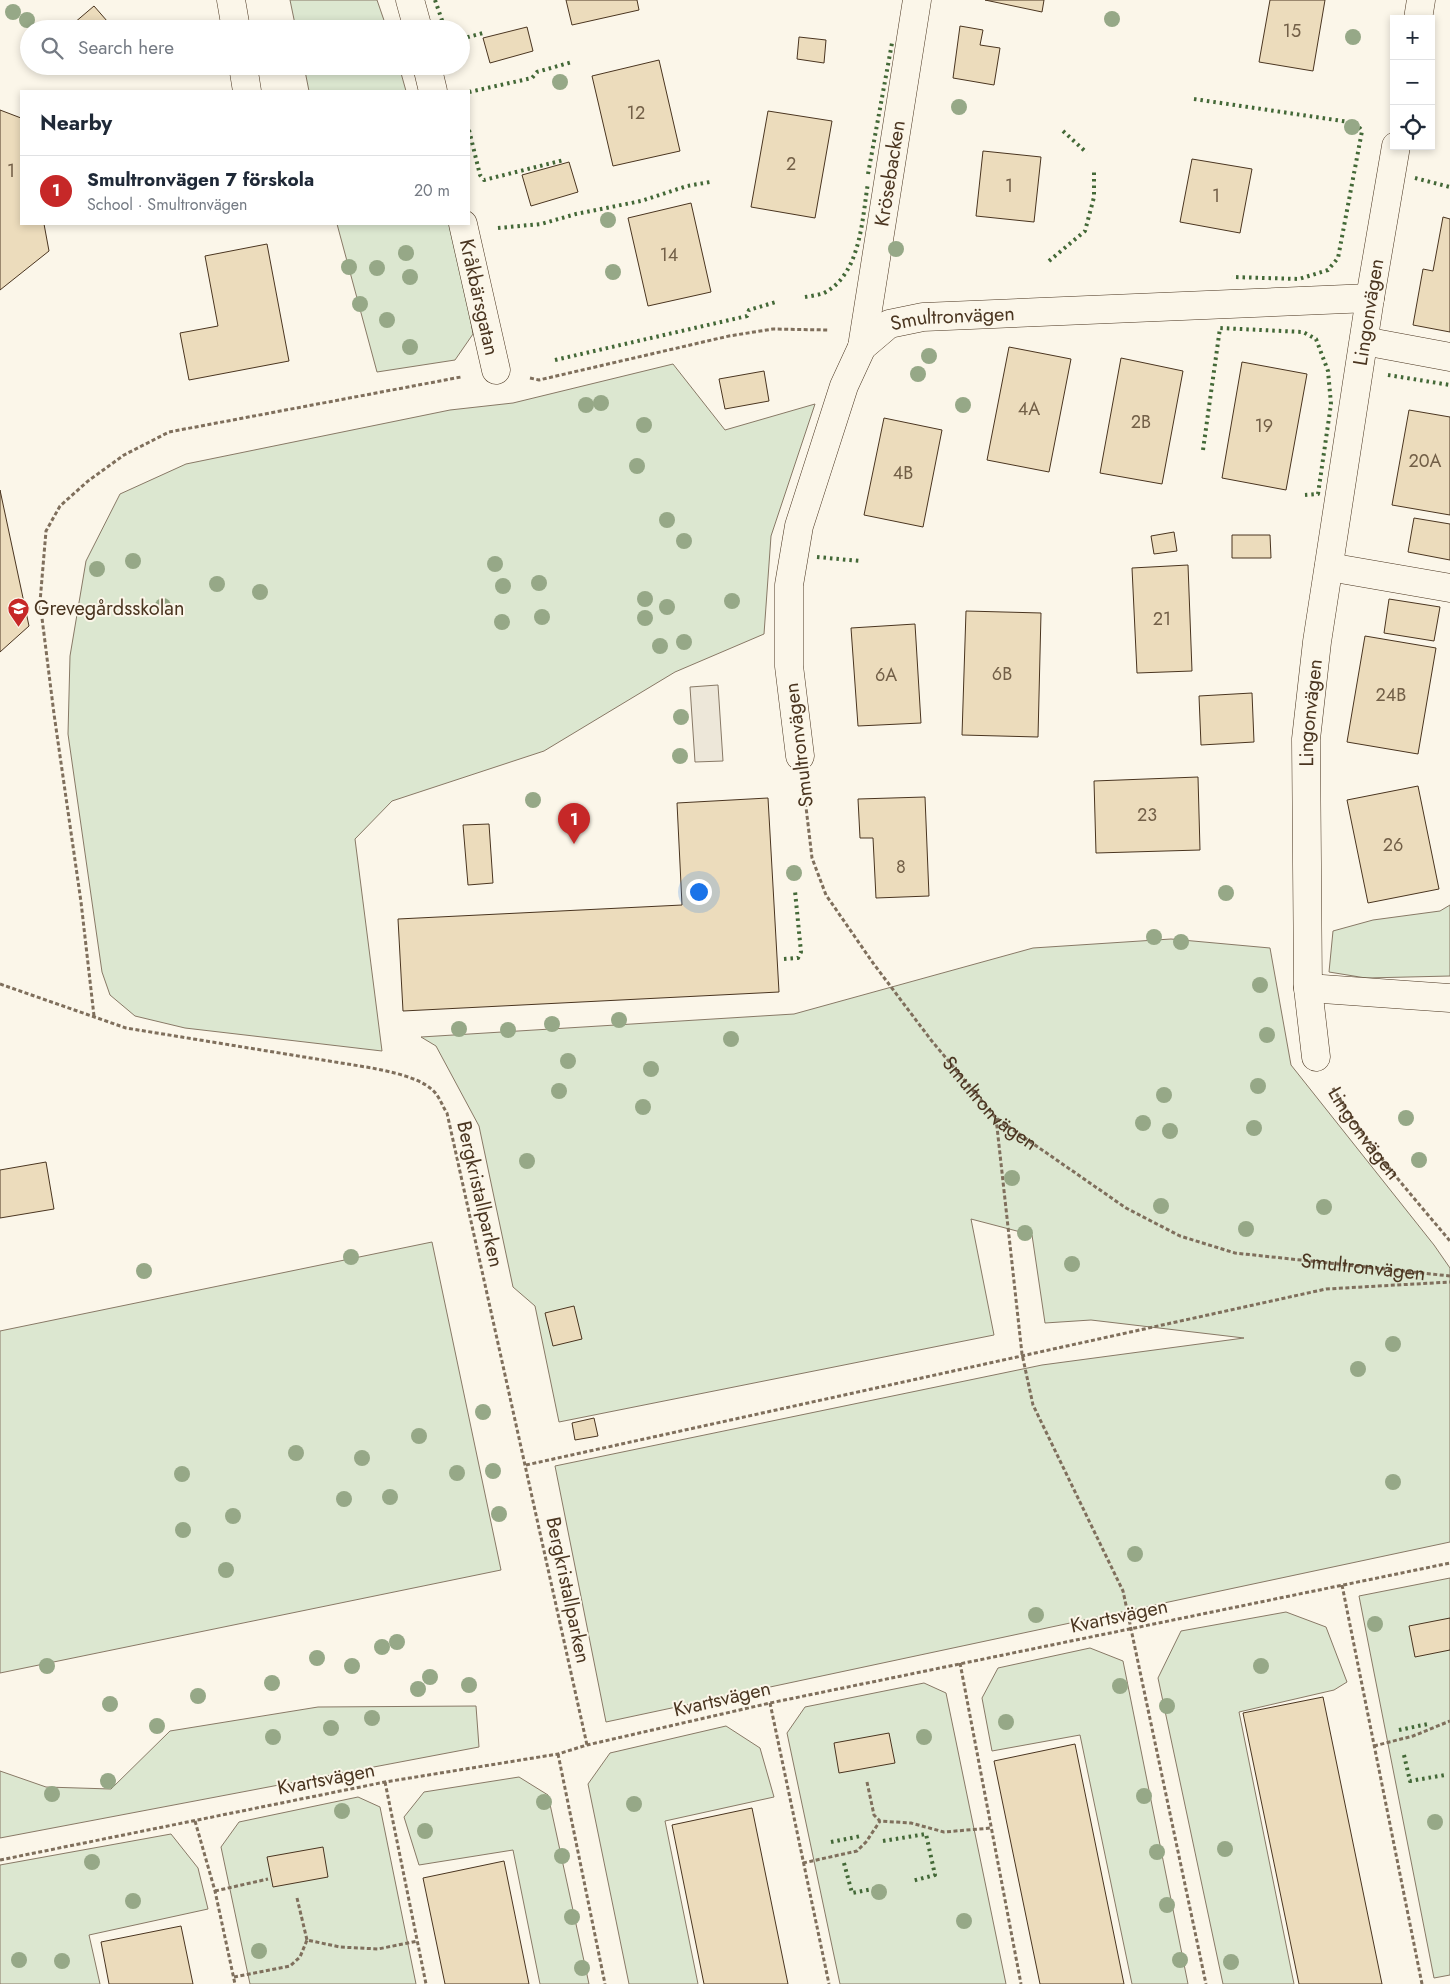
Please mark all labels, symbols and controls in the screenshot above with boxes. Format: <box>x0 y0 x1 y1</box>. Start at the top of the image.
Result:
map controls <box>1390 15 1435 150</box>
button: + <box>1390 15 1435 60</box>
house number: 15 <box>1283 18 1301 44</box>
search box <box>20 20 470 75</box>
icon: search <box>38 34 66 62</box>
text: Search here <box>78 34 174 61</box>
button: − <box>1390 60 1435 105</box>
house number: 12 <box>627 100 645 126</box>
button: locate <box>1390 105 1435 150</box>
text: Nearby <box>40 108 112 138</box>
street label: Krösebacken <box>867 118 912 228</box>
house number: 2 <box>786 151 796 177</box>
house number: 1 <box>7 158 15 184</box>
text: Smultronvägen 7 förskola <box>87 166 314 193</box>
house number: 1 <box>1005 173 1013 199</box>
text: 1 <box>52 179 60 202</box>
text: 20 m <box>414 179 450 202</box>
house number: 1 <box>1212 183 1220 209</box>
text: School · Smultronvägen <box>87 193 247 216</box>
street label: Kråkbärsgatan <box>452 236 507 358</box>
house number: 14 <box>660 242 678 268</box>
street label: Lingonvägen <box>1345 256 1391 368</box>
street label: Smultronvägen <box>887 299 1015 338</box>
house number: 4A <box>1018 396 1040 422</box>
house number: 2B <box>1131 409 1151 435</box>
house number: 19 <box>1255 413 1273 439</box>
house number: 20A <box>1409 448 1442 474</box>
house number: 4B <box>893 460 913 486</box>
place label: Grevegårdsskolan <box>34 594 184 623</box>
school or university icon: Grevegårdsskolan <box>6 596 30 627</box>
house number: 21 <box>1153 606 1171 632</box>
street label: Lingonvägen <box>1291 657 1329 767</box>
house number: 6B <box>992 661 1012 687</box>
house number: 6A <box>875 662 897 688</box>
street label: Smultronvägen <box>777 681 821 809</box>
house number: 24B <box>1376 682 1406 708</box>
house number: 23 <box>1137 802 1157 828</box>
pin: 1 <box>558 803 590 844</box>
house number: 26 <box>1383 832 1403 858</box>
house number: 8 <box>896 854 906 880</box>
your location <box>686 879 712 905</box>
street label: Smultronvägen <box>935 1049 1044 1157</box>
street label: Lingonvägen <box>1321 1081 1407 1186</box>
street label: Bergkristallparken <box>449 1118 511 1270</box>
street label: Smultronvägen <box>1299 1246 1427 1288</box>
street label: Bergkristallparken <box>538 1514 598 1666</box>
street label: Kvartsvägen <box>1068 1592 1170 1640</box>
street label: Kvartsvägen <box>670 1674 774 1724</box>
street label: Kvartsvägen <box>275 1755 377 1803</box>

